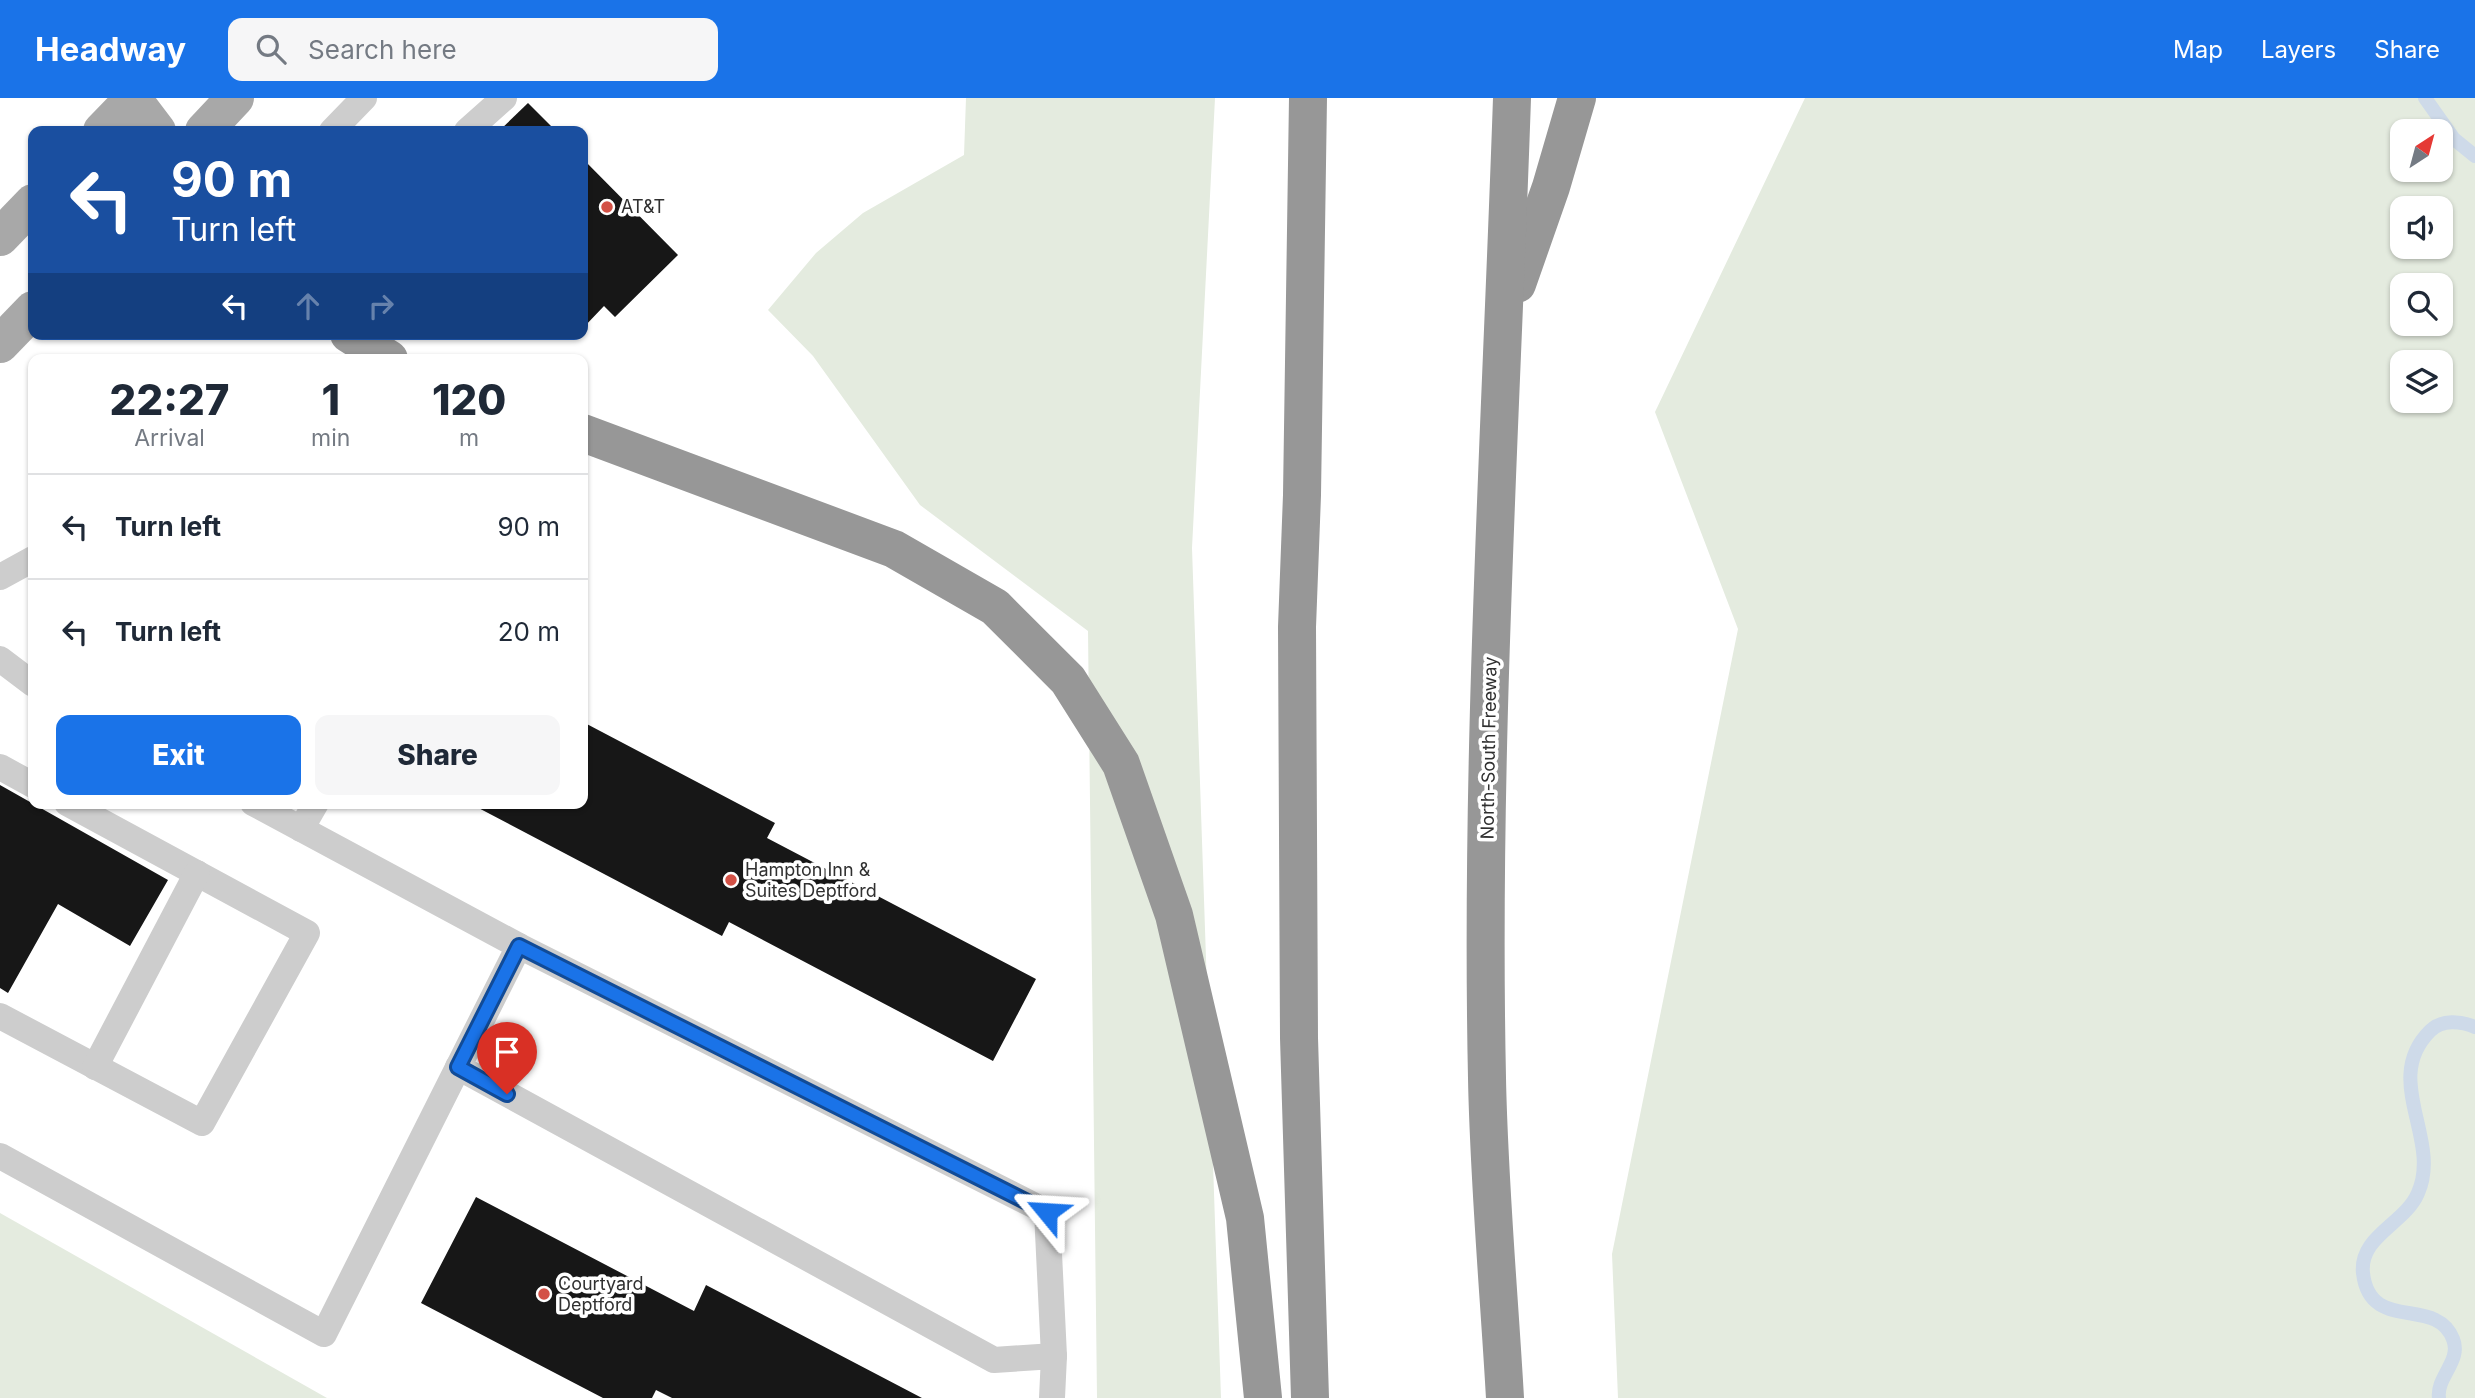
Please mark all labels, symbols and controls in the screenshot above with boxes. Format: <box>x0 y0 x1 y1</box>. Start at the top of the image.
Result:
search box <box>228 18 718 81</box>
text: Headway <box>35 29 186 69</box>
icon: search <box>252 30 290 68</box>
text: Search here <box>308 34 457 65</box>
text: Map <box>2173 35 2223 64</box>
text: Layers <box>2261 35 2336 64</box>
text: Share <box>2374 35 2440 64</box>
north arrow <box>2390 119 2454 182</box>
map controls <box>2390 119 2453 413</box>
text: 90 m <box>171 150 292 209</box>
icon: left <box>56 154 147 245</box>
place label: AT&T <box>621 196 665 217</box>
button: sound <box>2390 196 2453 259</box>
marker: AT&T <box>599 199 615 215</box>
text: Turn left <box>171 210 296 249</box>
button: search <box>2390 273 2453 336</box>
icon: left <box>216 287 254 325</box>
icon: ahead <box>289 287 327 325</box>
icon: right <box>362 287 400 325</box>
button: layers <box>2390 350 2453 413</box>
text: 22:27 <box>110 374 229 425</box>
text: 1 <box>321 374 340 425</box>
text: 120 <box>432 374 506 425</box>
text: Arrival <box>134 424 205 452</box>
text: min <box>311 424 350 452</box>
text: m <box>459 424 479 452</box>
icon: left <box>56 508 94 546</box>
text: Turn left <box>115 511 221 542</box>
text: 90 m <box>497 511 560 542</box>
icon: left <box>56 613 94 651</box>
text: Turn left <box>115 616 221 647</box>
text: 20 m <box>498 616 560 647</box>
street label: North-South Freeway <box>1476 656 1501 840</box>
button: Exit <box>56 715 301 795</box>
button: Share <box>315 715 560 795</box>
place label: Hampton Inn & Suites Deptford <box>745 859 877 901</box>
marker: Hampton Inn & Suites Deptford <box>723 872 739 888</box>
pin <box>477 1022 537 1094</box>
icon: arrive <box>488 1033 526 1071</box>
position arrow <box>1010 1175 1084 1249</box>
place label: Courtyard Deptford <box>558 1273 644 1315</box>
marker: Courtyard Deptford <box>536 1286 552 1302</box>

